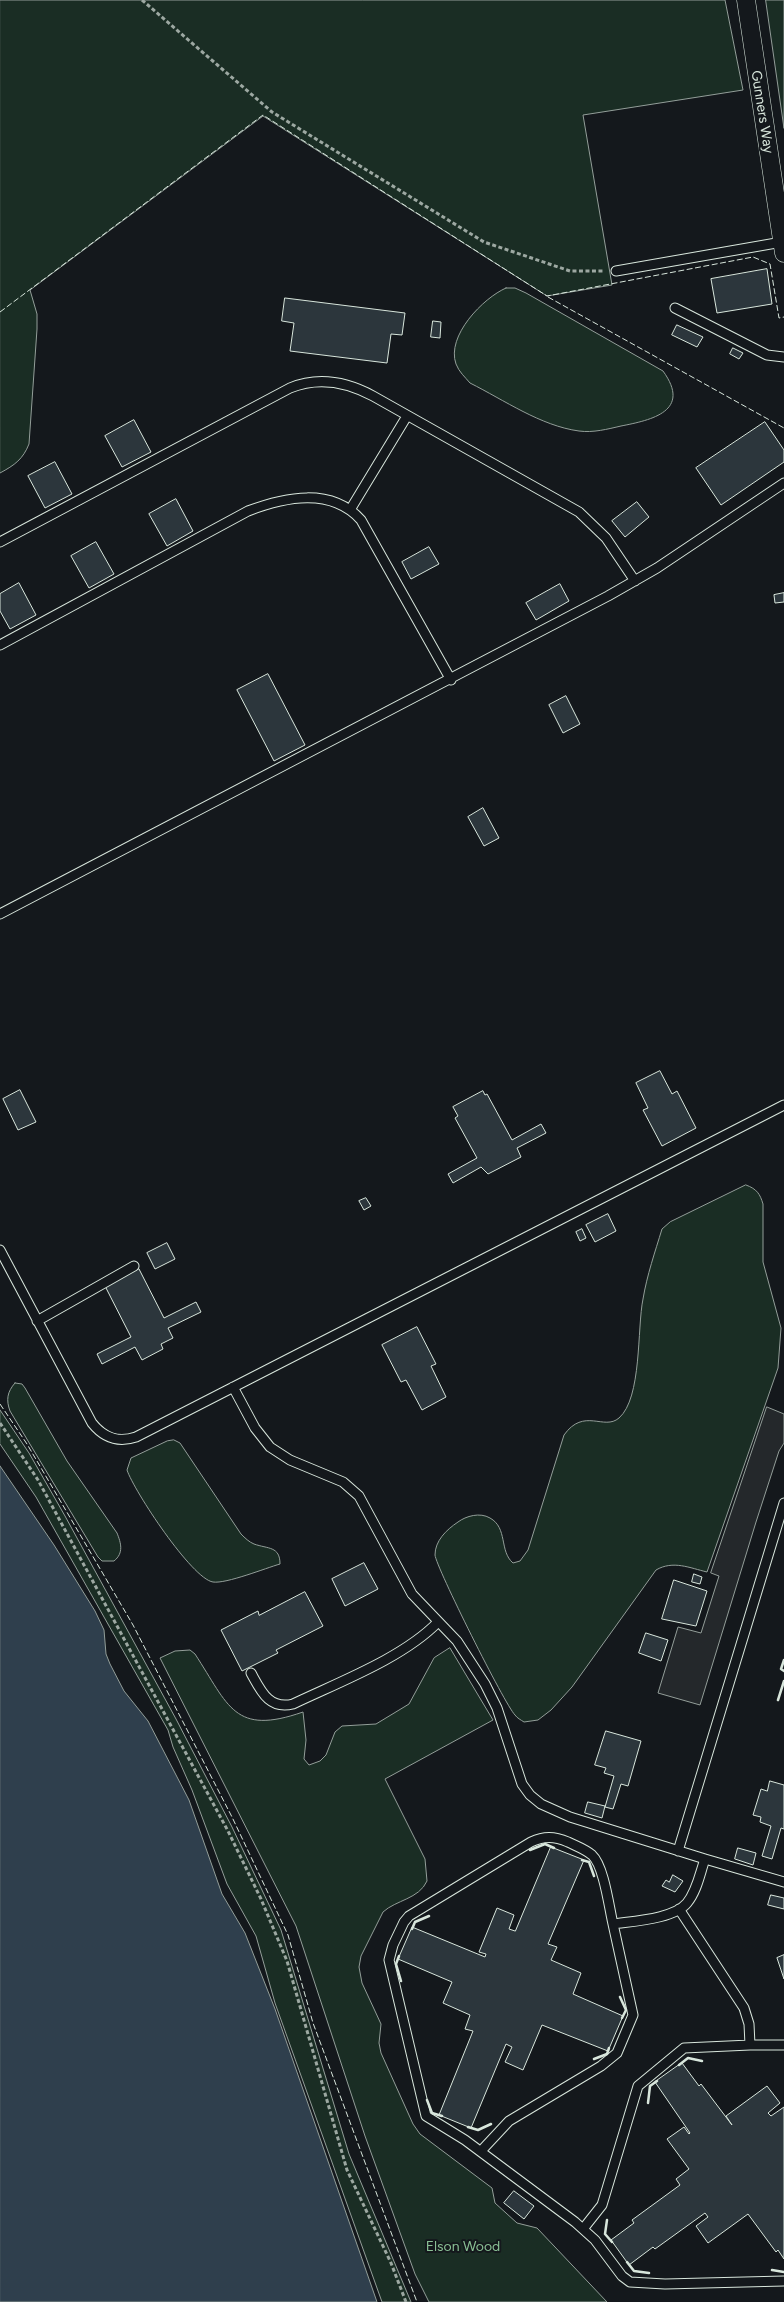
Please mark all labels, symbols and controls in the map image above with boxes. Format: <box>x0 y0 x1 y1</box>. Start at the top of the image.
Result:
street label: Gunners Way <box>747 69 777 155</box>
park label: Elson Wood <box>426 2239 500 2255</box>

